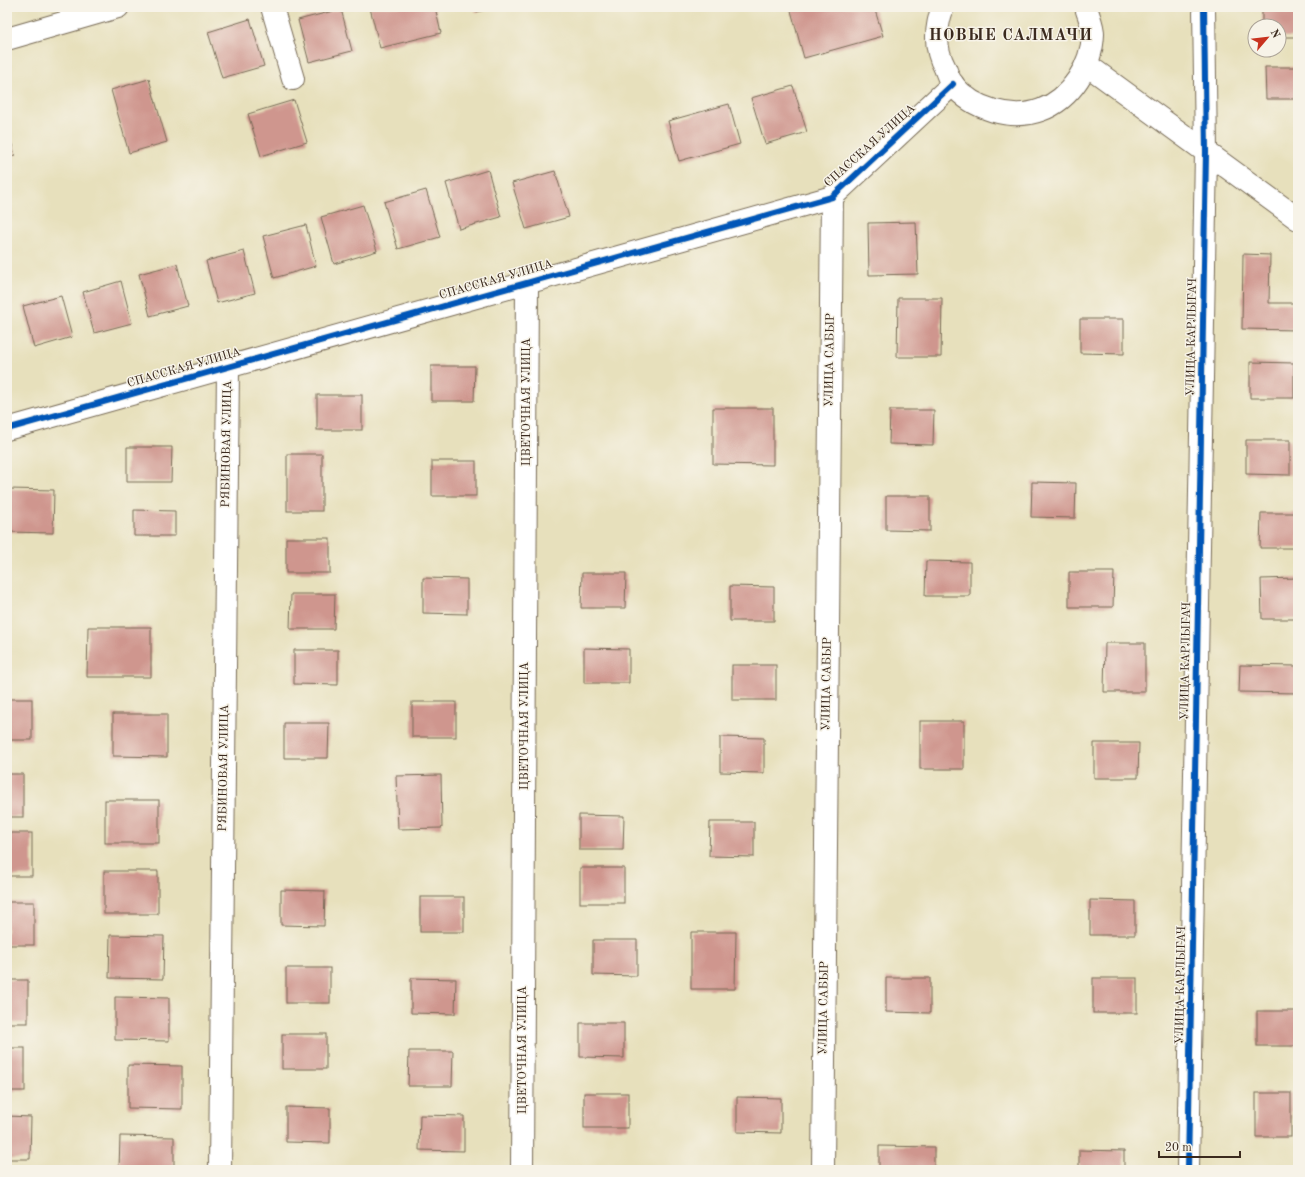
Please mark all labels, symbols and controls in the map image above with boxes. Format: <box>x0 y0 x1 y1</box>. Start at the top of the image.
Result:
north arrow <box>1247 18 1287 58</box>
district label: НОВЫЕ САЛМАЧИ <box>929 28 1093 44</box>
text: N <box>1268 28 1282 41</box>
street label: СПАССКАЯ УЛИЦА <box>822 102 918 190</box>
street label: СПАССКАЯ УЛИЦА <box>438 258 554 302</box>
street label: УЛИЦА КАРЛЫГАЧ <box>1185 278 1199 396</box>
street label: УЛИЦА САБЫР <box>823 313 837 407</box>
street label: ЦВЕТОЧНАЯ УЛИЦА <box>521 338 533 466</box>
street label: СПАССКАЯ УЛИЦА <box>126 346 242 390</box>
street label: РЯБИНОВАЯ УЛИЦА <box>220 380 234 508</box>
street label: УЛИЦА КАРЛЫГАЧ <box>1179 602 1193 720</box>
street label: УЛИЦА САБЫР <box>820 637 834 731</box>
street label: ЦВЕТОЧНАЯ УЛИЦА <box>519 662 531 790</box>
street label: РЯБИНОВАЯ УЛИЦА <box>217 704 231 832</box>
street label: УЛИЦА КАРЛЫГАЧ <box>1174 926 1188 1044</box>
street label: УЛИЦА САБЫР <box>817 961 831 1055</box>
street label: ЦВЕТОЧНАЯ УЛИЦА <box>517 986 529 1114</box>
scale bar <box>1159 1133 1240 1159</box>
text: 20 m <box>1165 1142 1192 1154</box>

